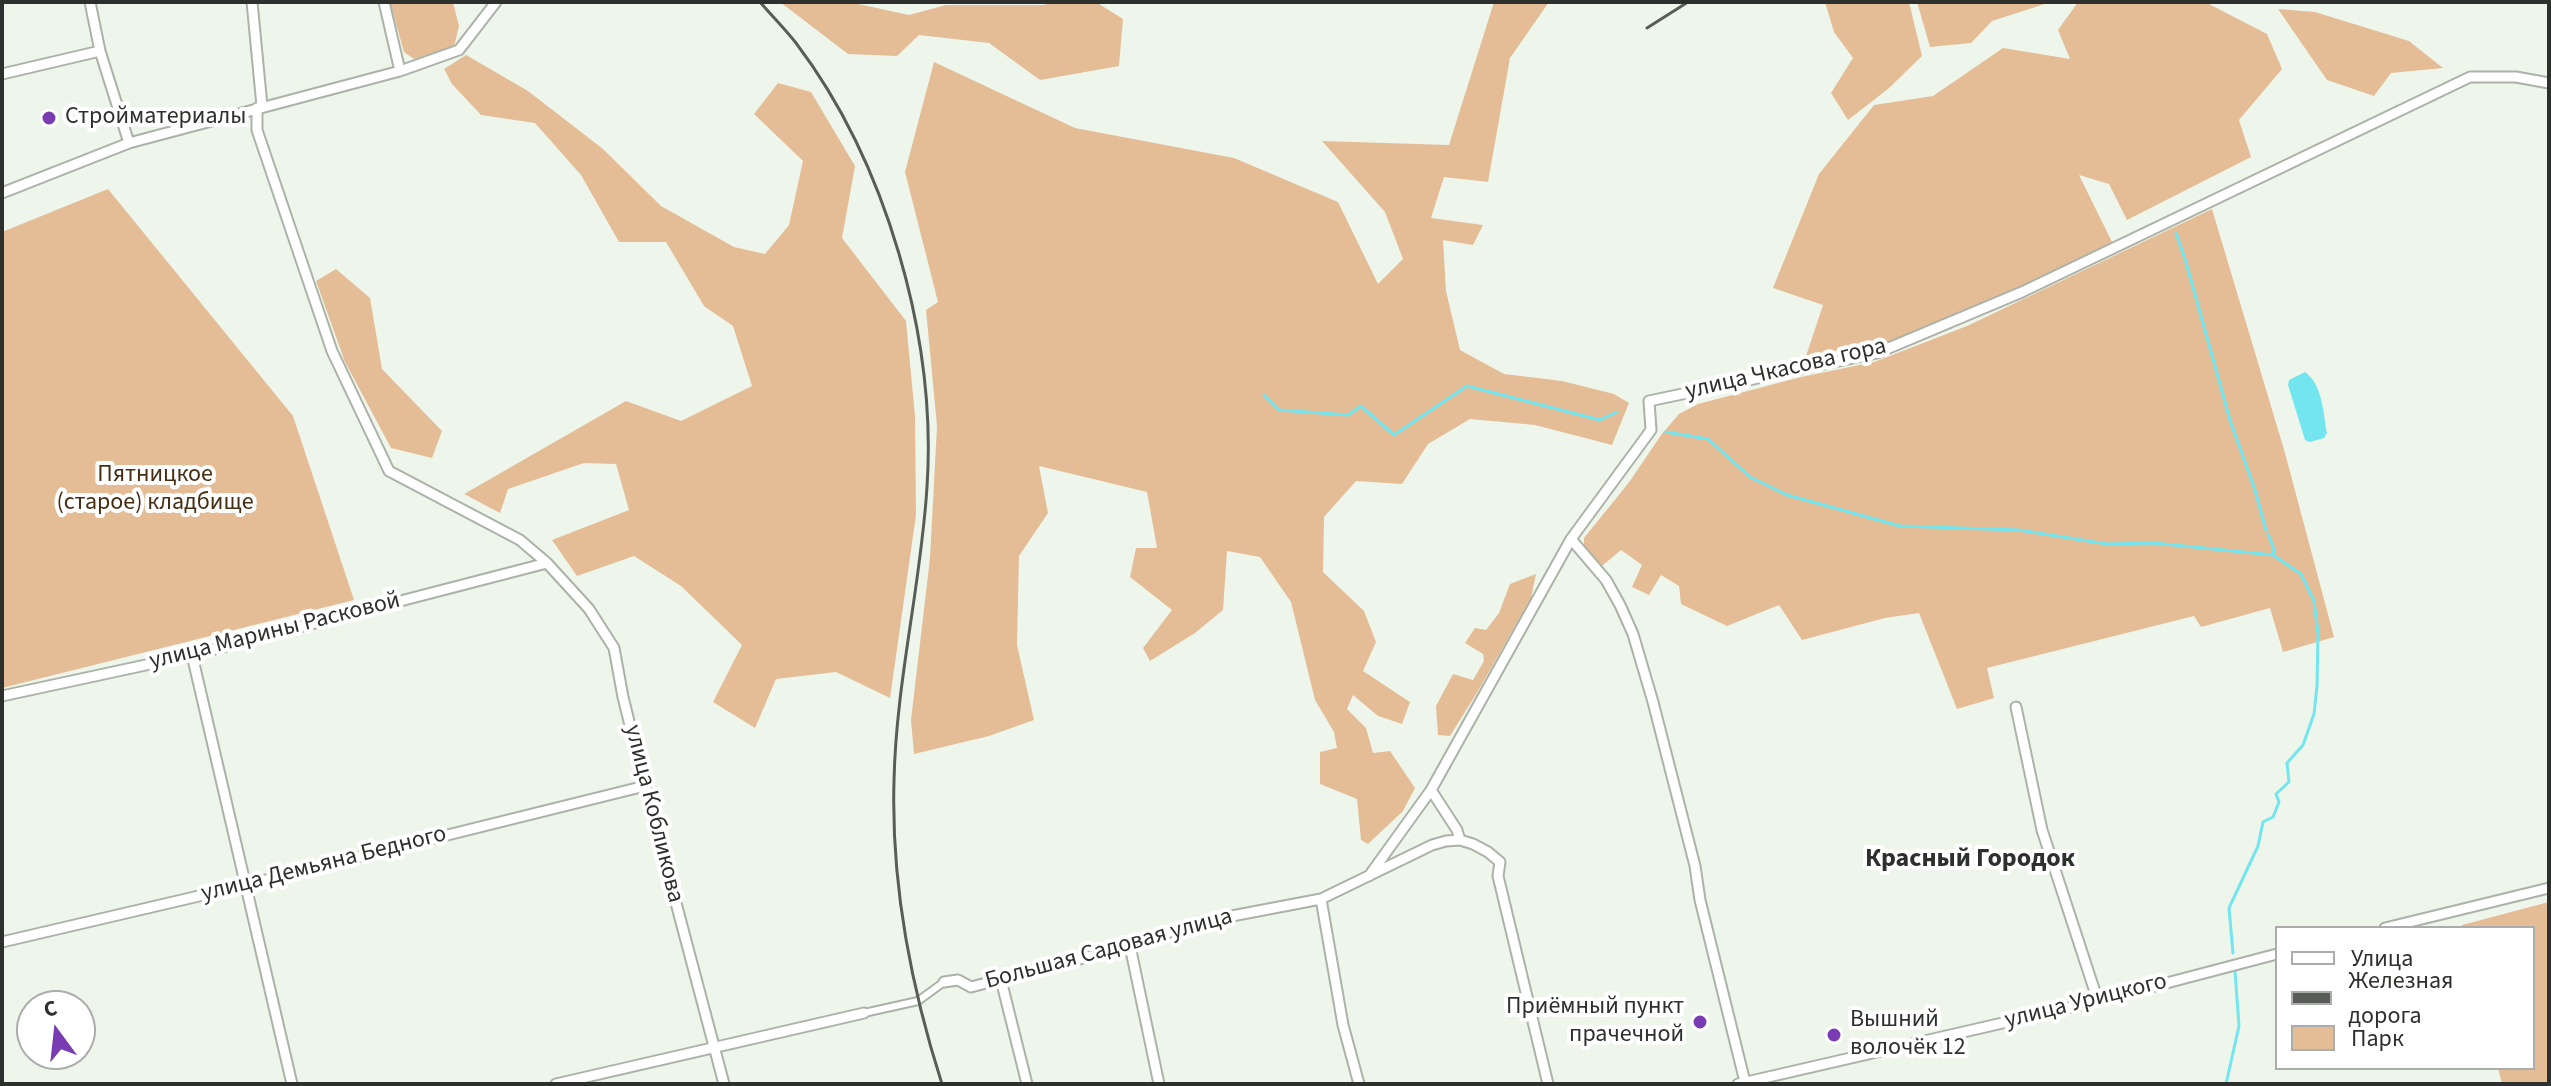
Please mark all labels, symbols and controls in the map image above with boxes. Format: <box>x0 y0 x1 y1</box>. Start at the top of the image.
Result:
place label: Стройматериалы <box>65 104 246 132</box>
marker: Стройматериалы <box>40 109 58 127</box>
street label: улица Чкасова гора <box>1683 333 1889 407</box>
park label: Пятницкое (старое) кладбище <box>56 462 254 518</box>
street label: улица Марины Расковой <box>147 587 403 677</box>
street label: улица Кобликова <box>617 722 689 906</box>
street label: улица Демьяна Бедного <box>198 821 450 909</box>
district label: Красный Городок <box>1865 844 2075 876</box>
street label: Большая Садовая улица <box>982 903 1236 997</box>
legend <box>2275 926 2535 1070</box>
text: Улица <box>2351 941 2413 976</box>
text: Железная дорога <box>2348 963 2453 1033</box>
street label: улица Урицкого <box>2002 968 2170 1036</box>
north arrow <box>16 990 96 1070</box>
text: С <box>40 992 61 1026</box>
place label: Приёмный пункт прачечной <box>1506 994 1684 1050</box>
place label: Вышний волочёк 12 <box>1850 1007 1966 1063</box>
marker: Приёмный пункт прачечной <box>1691 1013 1709 1031</box>
text: Парк <box>2351 1021 2404 1056</box>
marker: Вышний волочёк 12 <box>1825 1026 1843 1044</box>

